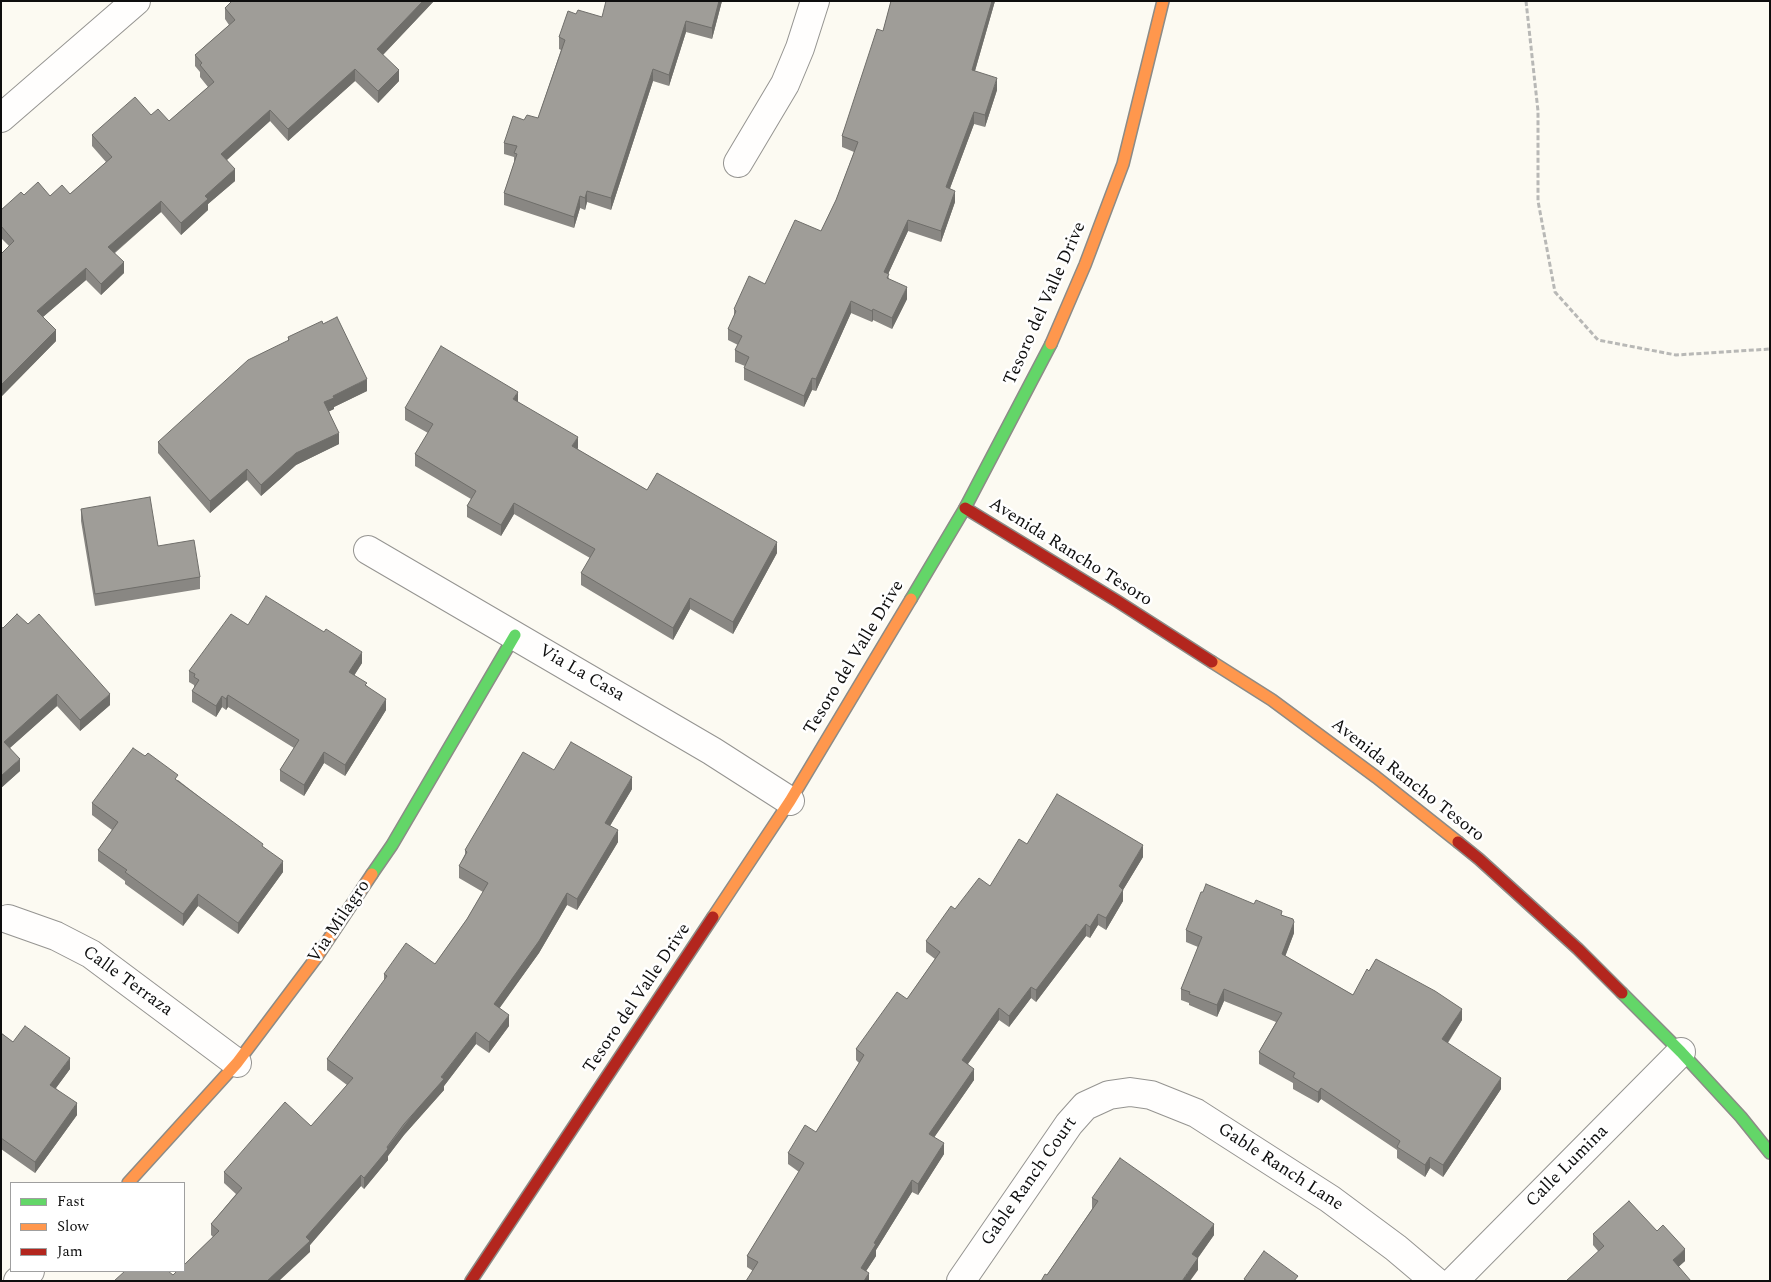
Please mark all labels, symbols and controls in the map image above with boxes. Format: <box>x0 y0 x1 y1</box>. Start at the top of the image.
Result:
street label: Tesoro del Valle Drive <box>1000 219 1092 389</box>
street label: Avenida Rancho Tesoro <box>984 494 1156 612</box>
street label: Tesoro del Valle Drive <box>800 577 910 739</box>
street label: Via La Casa <box>534 641 628 707</box>
street label: Avenida Rancho Tesoro <box>1326 714 1488 848</box>
street label: Via Milagro <box>304 876 376 968</box>
street label: Tesoro del Valle Drive <box>580 920 696 1078</box>
street label: Calle Terraza <box>78 942 176 1022</box>
street label: Gable Ranch Court <box>977 1113 1083 1251</box>
street label: Gable Ranch Lane <box>1213 1119 1347 1217</box>
street label: Calle Lumina <box>1522 1121 1614 1213</box>
legend <box>10 1182 185 1272</box>
text: Fast <box>57 1190 85 1213</box>
text: Slow <box>57 1215 89 1238</box>
text: Jam <box>57 1240 83 1263</box>

